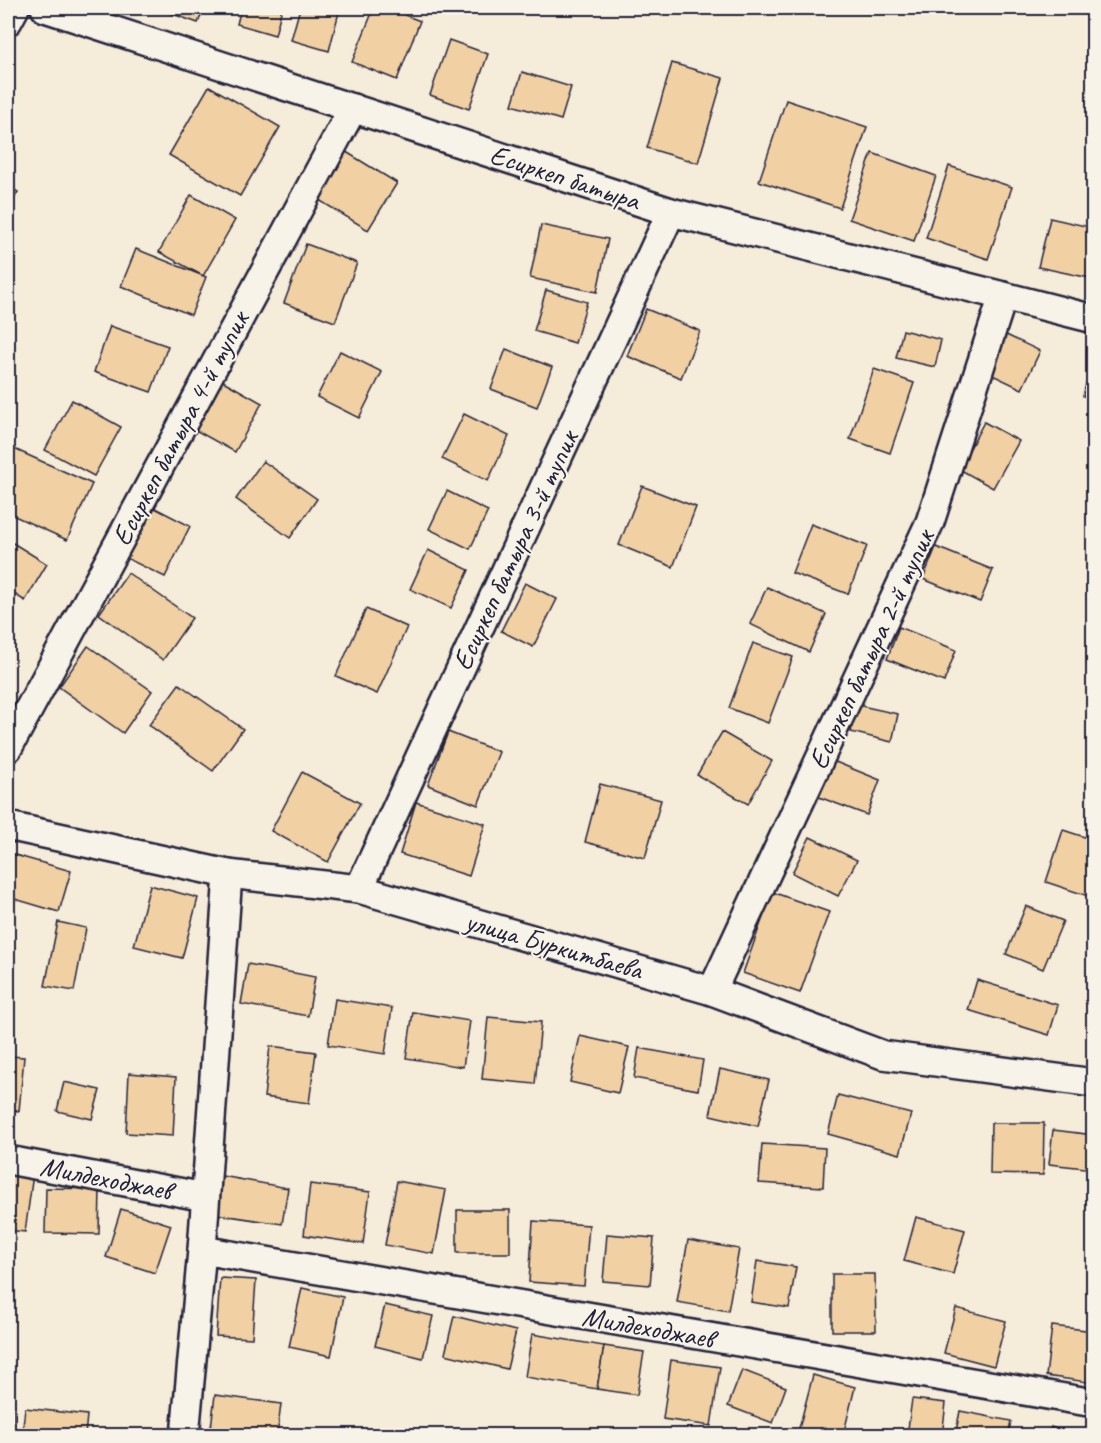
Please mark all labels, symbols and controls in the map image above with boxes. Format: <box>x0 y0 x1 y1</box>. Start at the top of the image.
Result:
street label: Есиркеп батыра <box>486 136 646 218</box>
street label: Есиркеп батыра 4-й тупик <box>103 303 257 551</box>
street label: Есиркеп батыра 3-й тупик <box>444 423 587 675</box>
street label: Есиркеп батыра 2-й тупик <box>800 522 943 774</box>
street label: улица Буркитбаева <box>460 902 648 987</box>
street label: Милдеходжаев <box>38 1148 180 1209</box>
street label: Милдеходжаев <box>580 1298 722 1357</box>

